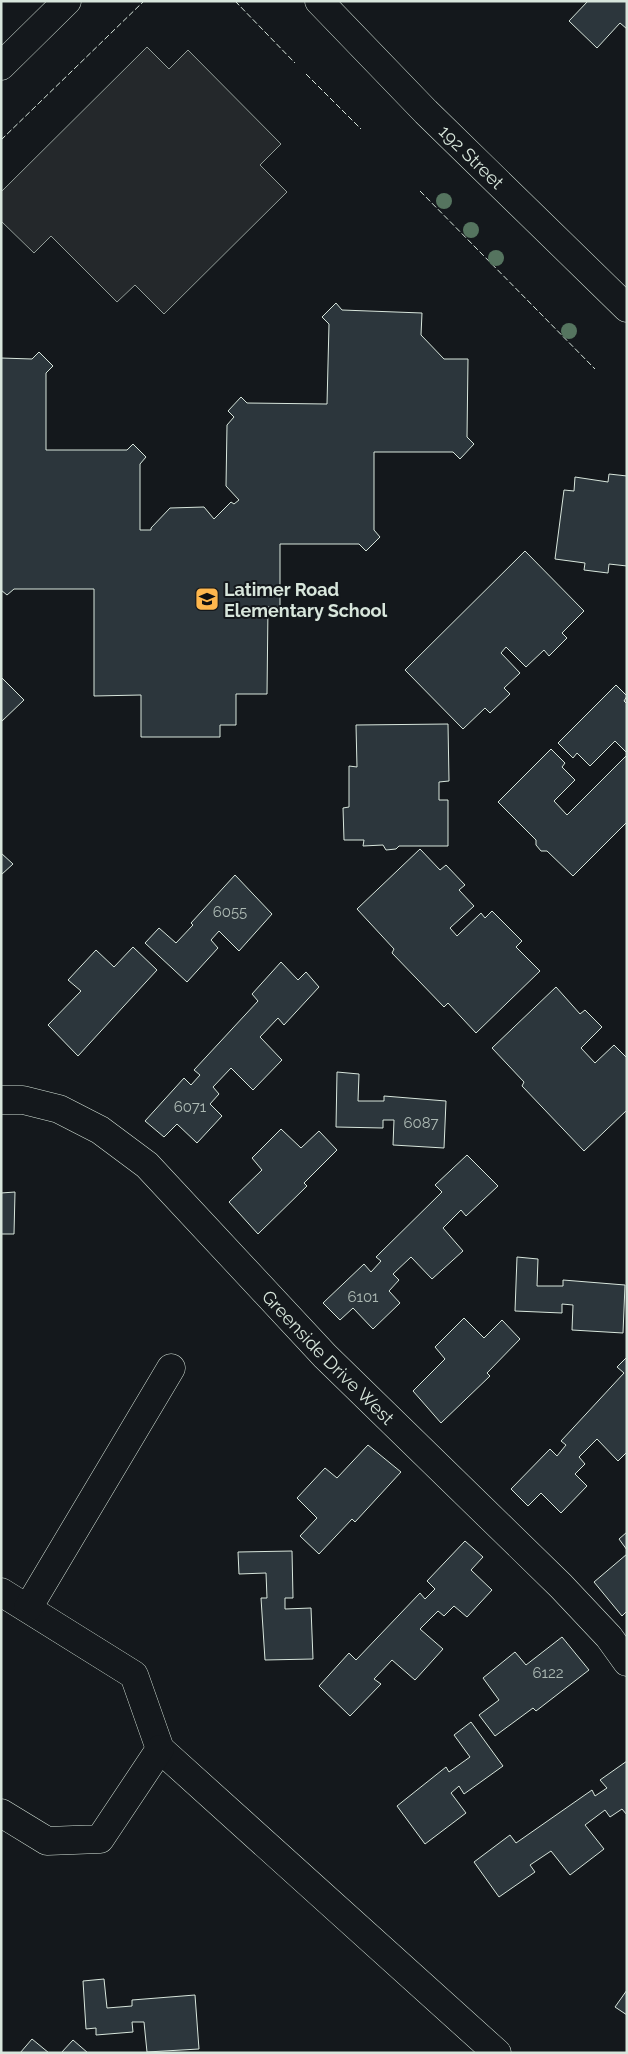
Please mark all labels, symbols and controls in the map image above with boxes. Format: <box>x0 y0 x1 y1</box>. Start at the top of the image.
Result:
street label: 192 Street <box>435 120 508 193</box>
place label: Latimer Road Elementary School <box>224 579 388 621</box>
school or university icon: Latimer Road Elementary School <box>194 586 220 612</box>
house number: 6055 <box>213 903 247 921</box>
house number: 6071 <box>174 1098 207 1116</box>
house number: 6087 <box>403 1114 439 1132</box>
street label: Greenside Drive West <box>258 1285 399 1428</box>
house number: 6101 <box>347 1288 379 1306</box>
house number: 6122 <box>532 1664 564 1682</box>

